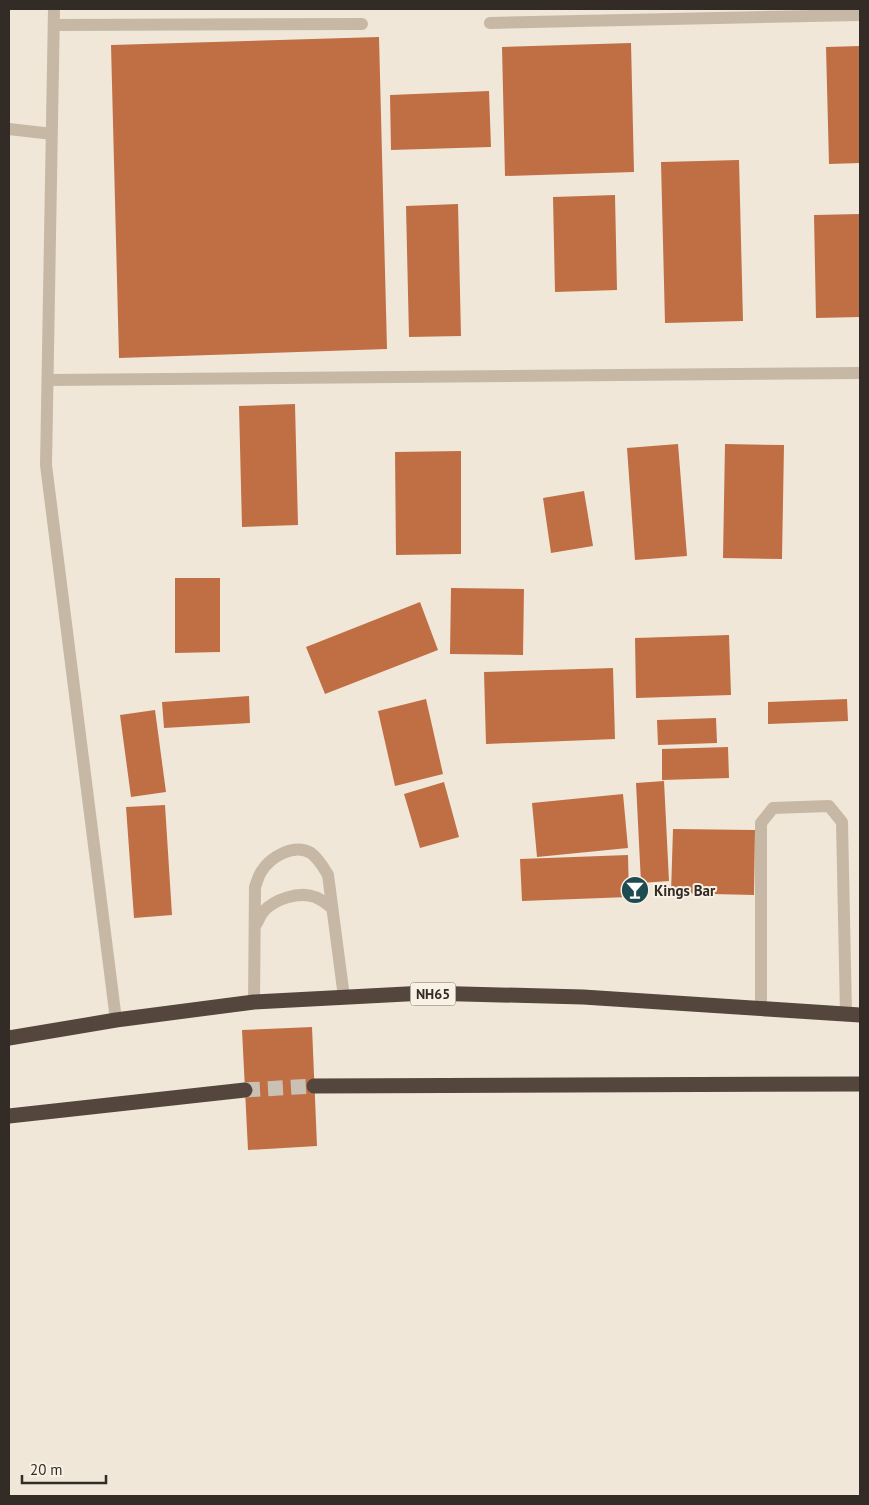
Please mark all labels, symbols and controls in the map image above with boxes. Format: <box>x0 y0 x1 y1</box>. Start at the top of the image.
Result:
bar icon: Kings Bar <box>620 875 650 905</box>
place label: Kings Bar <box>654 881 716 900</box>
road number: NH65 <box>410 982 456 1006</box>
scale bar <box>22 1452 106 1484</box>
text: 20 m <box>30 1460 63 1479</box>

